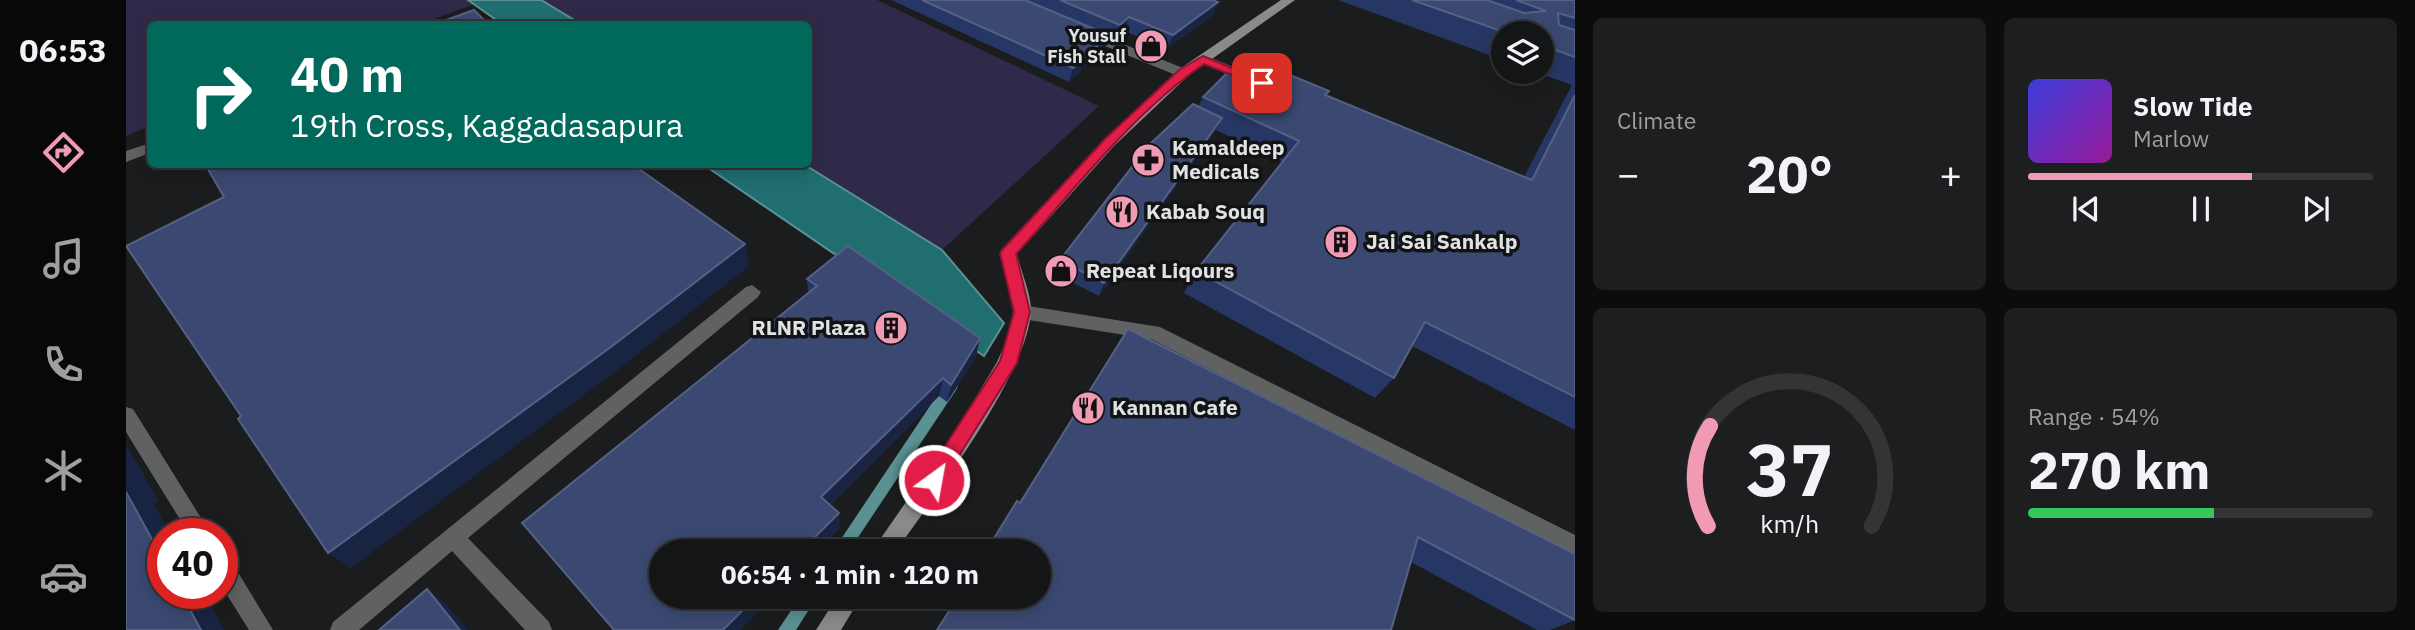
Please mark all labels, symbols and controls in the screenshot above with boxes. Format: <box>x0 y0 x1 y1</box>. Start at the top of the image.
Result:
map controls <box>1491 21 1554 84</box>
button: layers <box>1491 21 1554 84</box>
place label: Yousuf Fish Stall <box>1047 24 1127 68</box>
shop icon: Yousuf Fish Stall <box>1132 27 1170 65</box>
text: 06:53 <box>19 29 107 71</box>
text: 40 m <box>290 42 404 105</box>
icon: right <box>175 49 266 140</box>
pin <box>1232 53 1292 113</box>
icon: arrive <box>1243 64 1281 102</box>
text: Slow Tide <box>2133 89 2253 123</box>
text: 19th Cross, Kaggadasapura <box>290 104 683 146</box>
text: Climate <box>1617 105 1696 135</box>
text: Marlow <box>2133 123 2209 153</box>
icon: directions <box>39 128 88 177</box>
place label: Kamaldeep Medicals <box>1172 133 1285 185</box>
text: 20° <box>1746 140 1833 207</box>
pharmacy icon: Kamaldeep Medicals <box>1129 141 1167 179</box>
text: − <box>1617 149 1640 198</box>
text: + <box>1939 149 1962 198</box>
icon: previous <box>2067 190 2105 228</box>
icon: pause <box>2182 190 2220 228</box>
icon: next <box>2297 190 2335 228</box>
restaurant icon: Kabab Souq <box>1103 193 1141 231</box>
place label: Kabab Souq <box>1146 197 1265 225</box>
building icon: Jai Sai Sankalp <box>1322 223 1360 261</box>
place label: Jai Sai Sankalp <box>1366 227 1517 255</box>
icon: music <box>39 234 88 283</box>
shop icon: Repeat Liqours <box>1042 252 1080 290</box>
place label: Repeat Liqours <box>1086 256 1234 284</box>
building icon: RLNR Plaza <box>872 309 910 347</box>
place label: RLNR Plaza <box>751 313 866 341</box>
icon: phone <box>39 340 88 389</box>
restaurant icon: Kannan Cafe <box>1069 389 1107 427</box>
place label: Kannan Cafe <box>1112 393 1238 421</box>
text: Range · 54% <box>2028 401 2160 431</box>
text: 37 <box>1746 421 1833 516</box>
text: 270 km <box>2028 436 2210 503</box>
position arrow <box>897 443 971 517</box>
icon: climate <box>39 446 88 495</box>
text: km/h <box>1760 507 1819 540</box>
speed limit sign: 40 <box>147 518 238 609</box>
icon: car <box>39 552 88 601</box>
text: 06:54 · 1 min · 120 m <box>721 557 979 591</box>

